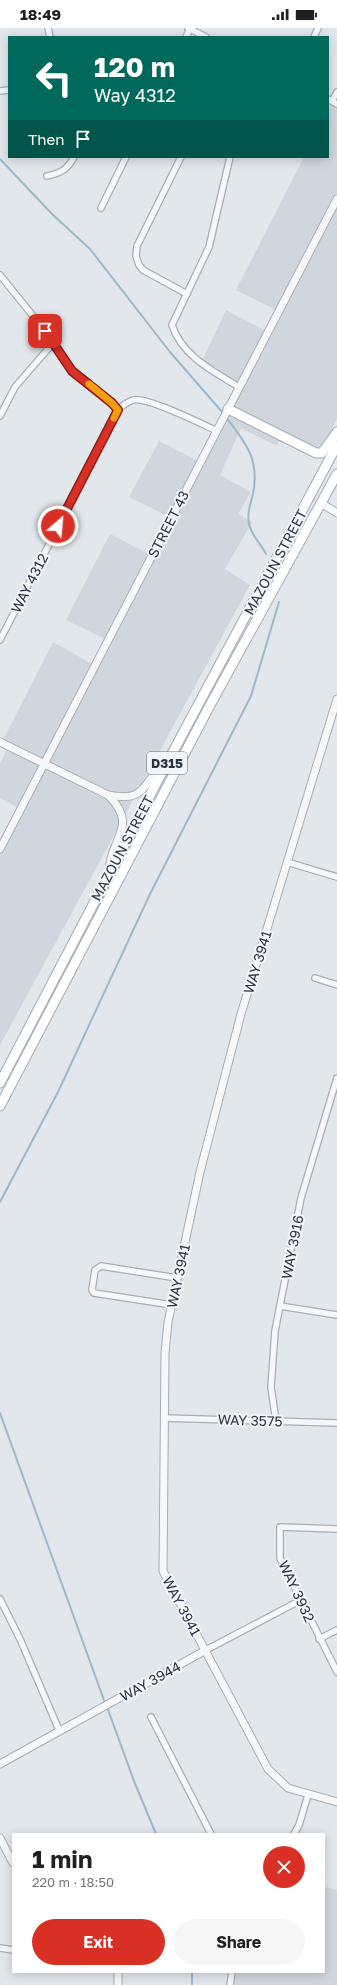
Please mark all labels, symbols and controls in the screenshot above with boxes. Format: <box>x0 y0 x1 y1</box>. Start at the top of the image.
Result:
text: 18:49 <box>20 5 61 23</box>
text: 120 m <box>94 50 175 83</box>
icon: left <box>28 52 80 104</box>
text: Way 4312 <box>94 84 176 106</box>
icon: arrive <box>72 128 94 150</box>
text: Then <box>28 130 64 148</box>
pin <box>28 314 62 348</box>
icon: arrive <box>34 320 56 342</box>
street label: STREET 43 <box>144 488 192 560</box>
position arrow <box>37 505 79 547</box>
street label: MAZOUN STREET <box>240 506 310 618</box>
street label: WAY 4312 <box>7 550 51 616</box>
road number: D315 <box>147 752 187 774</box>
street label: MAZOUN STREET <box>87 792 157 904</box>
street label: WAY 3941 <box>239 928 275 996</box>
street label: WAY 3916 <box>277 1213 307 1281</box>
street label: WAY 3941 <box>163 1242 193 1310</box>
street label: WAY 3575 <box>217 1410 283 1430</box>
street label: WAY 3932 <box>275 1557 319 1625</box>
street label: WAY 3941 <box>159 1573 205 1639</box>
street label: WAY 3944 <box>117 1657 183 1705</box>
text: 1 min <box>32 1844 92 1873</box>
button: close <box>263 1846 305 1888</box>
text: 220 m · 18:50 <box>32 1874 114 1890</box>
button: Exit <box>32 1919 165 1965</box>
button: Share <box>173 1919 305 1965</box>

